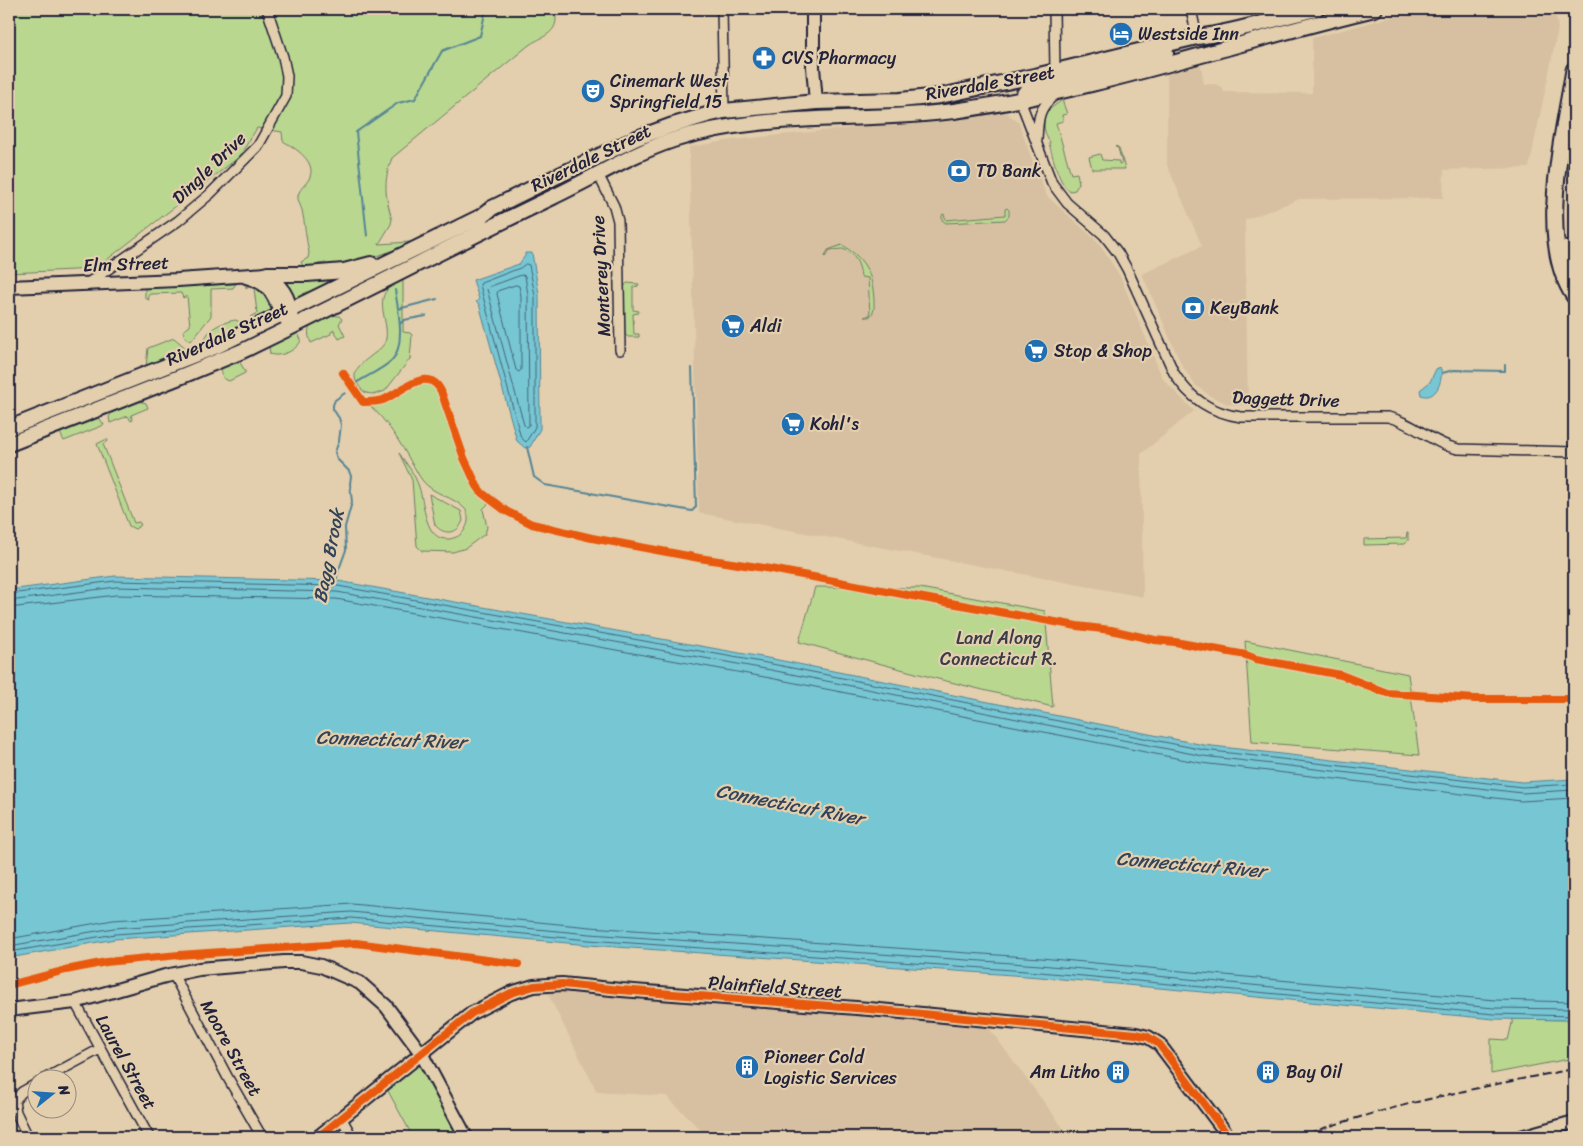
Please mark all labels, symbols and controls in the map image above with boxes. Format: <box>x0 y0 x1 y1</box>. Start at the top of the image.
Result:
place label: Westside Inn <box>1138 18 1239 50</box>
hotel icon: Westside Inn <box>1108 21 1134 47</box>
place label: CVS Pharmacy <box>782 42 897 74</box>
pharmacy icon: CVS Pharmacy <box>751 45 777 71</box>
street label: Riverdale Street <box>923 56 1057 110</box>
place label: Cinemark West Springfield 15 <box>610 65 729 118</box>
theatre icon: Cinemark West Springfield 15 <box>580 78 606 104</box>
street label: Riverdale Street <box>525 115 657 201</box>
street label: Dingle Drive <box>164 124 254 212</box>
place label: TD Bank <box>976 155 1042 187</box>
bank icon: TD Bank <box>946 158 972 184</box>
street label: Monterey Drive <box>582 215 620 337</box>
street label: Elm Street <box>82 247 170 281</box>
place label: KeyBank <box>1210 292 1279 324</box>
street label: Riverdale Street <box>161 293 293 375</box>
bank icon: KeyBank <box>1180 295 1206 321</box>
place label: Aldi <box>749 310 782 342</box>
supermarket icon: Aldi <box>720 313 746 339</box>
place label: Stop & Shop <box>1054 335 1152 367</box>
supermarket icon: Stop & Shop <box>1023 338 1049 364</box>
street label: Daggett Drive <box>1232 381 1340 417</box>
place label: Kohl's <box>810 408 859 440</box>
supermarket icon: Kohl's <box>780 411 806 437</box>
water label: Bagg Brook <box>303 504 354 606</box>
park label: Land Along Connecticut R. <box>940 622 1058 675</box>
water label: Connecticut River <box>316 720 470 759</box>
water label: Connecticut River <box>713 774 870 836</box>
water label: Connecticut River <box>1115 842 1270 888</box>
street label: Plainfield Street <box>707 966 843 1008</box>
street label: Moore Street <box>191 994 271 1103</box>
street label: Laurel Street <box>87 1008 166 1116</box>
place label: Pioneer Cold Logistic Services <box>764 1041 898 1094</box>
building icon: Pioneer Cold Logistic Services <box>734 1054 760 1080</box>
place label: Am Litho <box>1029 1056 1100 1088</box>
place label: Bay Oil <box>1286 1056 1343 1088</box>
building icon: Am Litho <box>1105 1059 1131 1085</box>
building icon: Bay Oil <box>1255 1059 1281 1085</box>
north arrow <box>28 1068 78 1118</box>
text: N <box>50 1081 77 1099</box>

